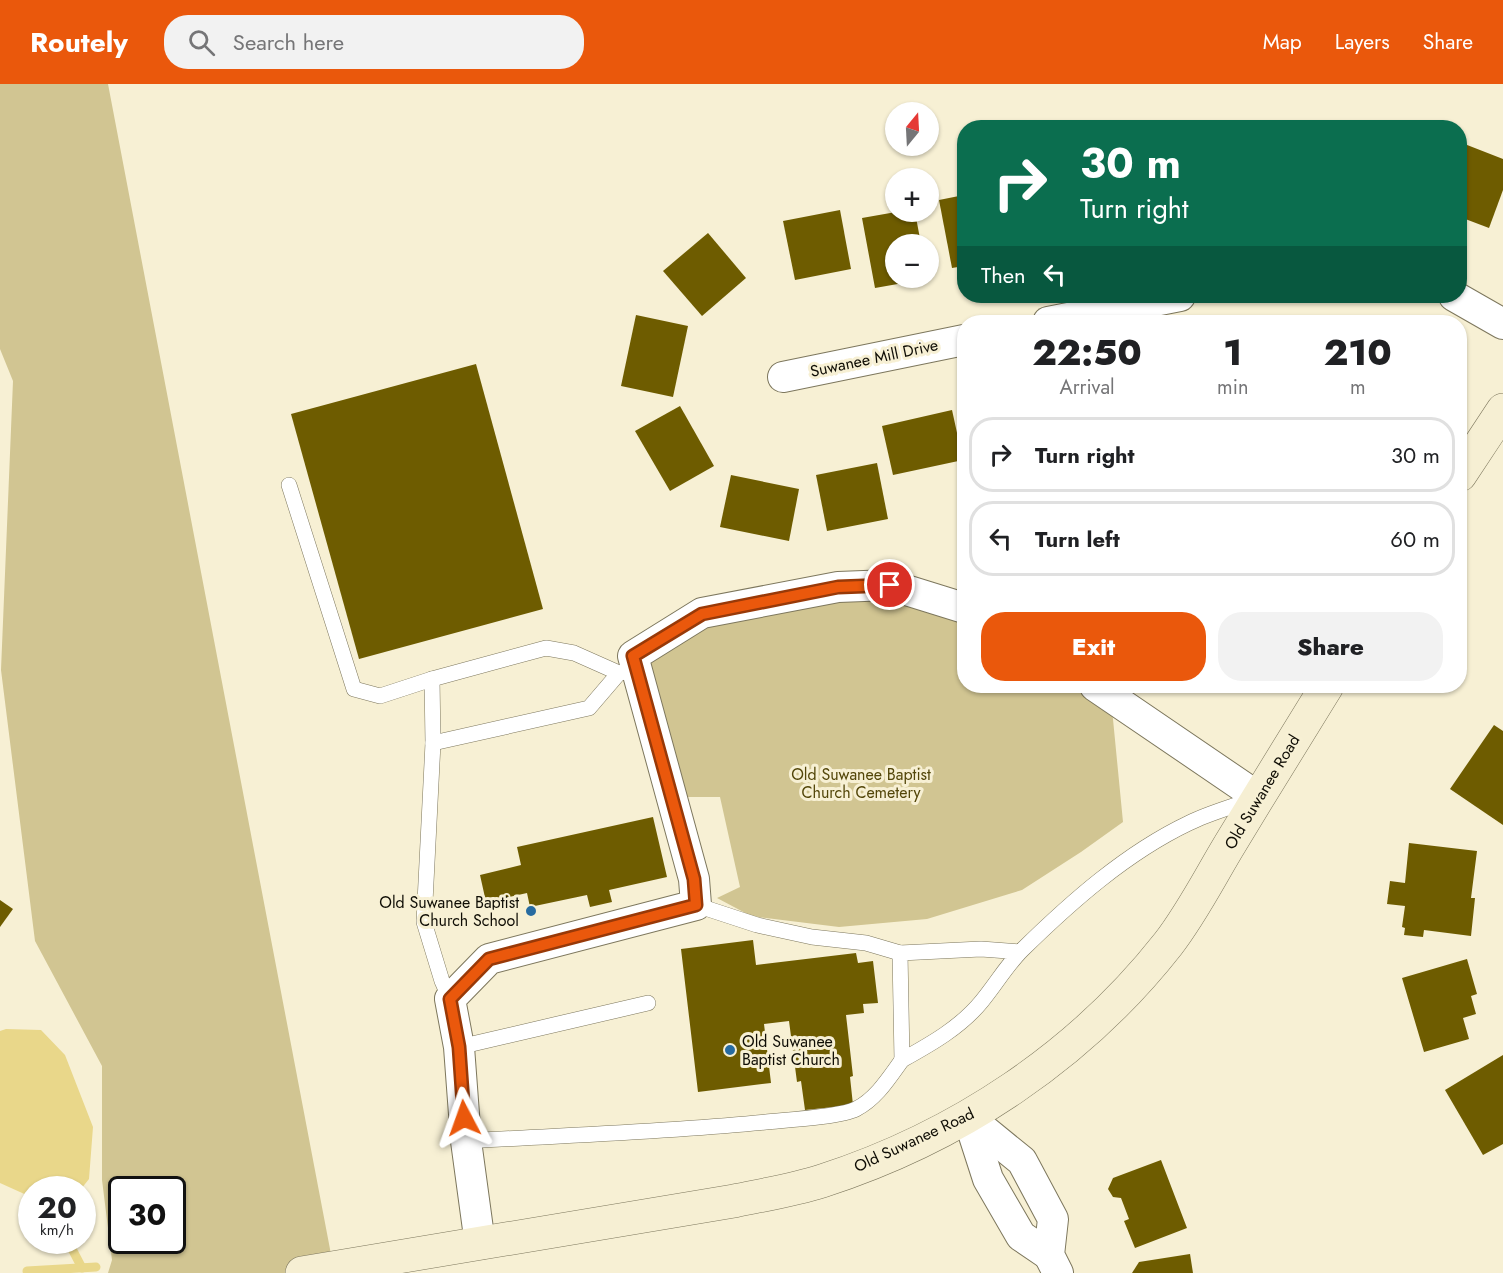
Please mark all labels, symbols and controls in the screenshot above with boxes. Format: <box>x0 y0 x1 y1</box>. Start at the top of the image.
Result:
search box <box>164 15 584 69</box>
text: Routely <box>30 22 128 63</box>
icon: search <box>185 26 218 59</box>
text: Search here <box>233 26 344 58</box>
text: Map <box>1263 27 1302 57</box>
text: Layers <box>1335 27 1390 57</box>
text: Share <box>1423 27 1473 57</box>
north arrow <box>885 102 939 156</box>
map controls <box>885 102 939 288</box>
text: 30 m <box>1080 133 1181 194</box>
icon: right <box>981 144 1059 222</box>
button: + <box>885 168 939 222</box>
text: Turn right <box>1080 189 1188 228</box>
button: − <box>885 234 939 288</box>
icon: left <box>1038 258 1071 291</box>
text: Then <box>981 259 1026 291</box>
text: 22:50 <box>1032 326 1142 378</box>
text: 1 <box>1223 326 1242 378</box>
text: 210 <box>1324 326 1392 378</box>
street label: Suwanee Mill Drive <box>808 333 940 383</box>
text: Arrival <box>1059 373 1115 402</box>
text: min <box>1217 373 1248 402</box>
text: m <box>1350 373 1366 402</box>
icon: right <box>984 438 1017 471</box>
text: Turn right <box>1035 439 1135 471</box>
text: 30 m <box>1391 439 1440 471</box>
icon: left <box>984 522 1017 555</box>
text: Turn left <box>1035 523 1120 555</box>
text: 60 m <box>1390 523 1440 555</box>
pin <box>864 559 915 610</box>
icon: arrive <box>873 568 906 601</box>
button: Exit <box>981 612 1206 681</box>
button: Share <box>1218 612 1443 681</box>
street label: Old Suwanee Road <box>1219 730 1305 854</box>
park label: Old Suwanee Baptist Church Cemetery <box>791 763 931 804</box>
place label: Old Suwanee Baptist Church School <box>379 891 519 932</box>
marker: Old Suwanee Baptist Church School <box>524 904 538 918</box>
place label: Old Suwanee Baptist Church <box>742 1030 840 1071</box>
marker: Old Suwanee Baptist Church <box>723 1043 737 1057</box>
position arrow <box>432 1086 496 1150</box>
street label: Old Suwanee Road <box>850 1102 978 1178</box>
speed limit sign: 30 <box>108 1176 186 1254</box>
text: 20 <box>37 1186 77 1229</box>
text: km/h <box>40 1219 74 1241</box>

